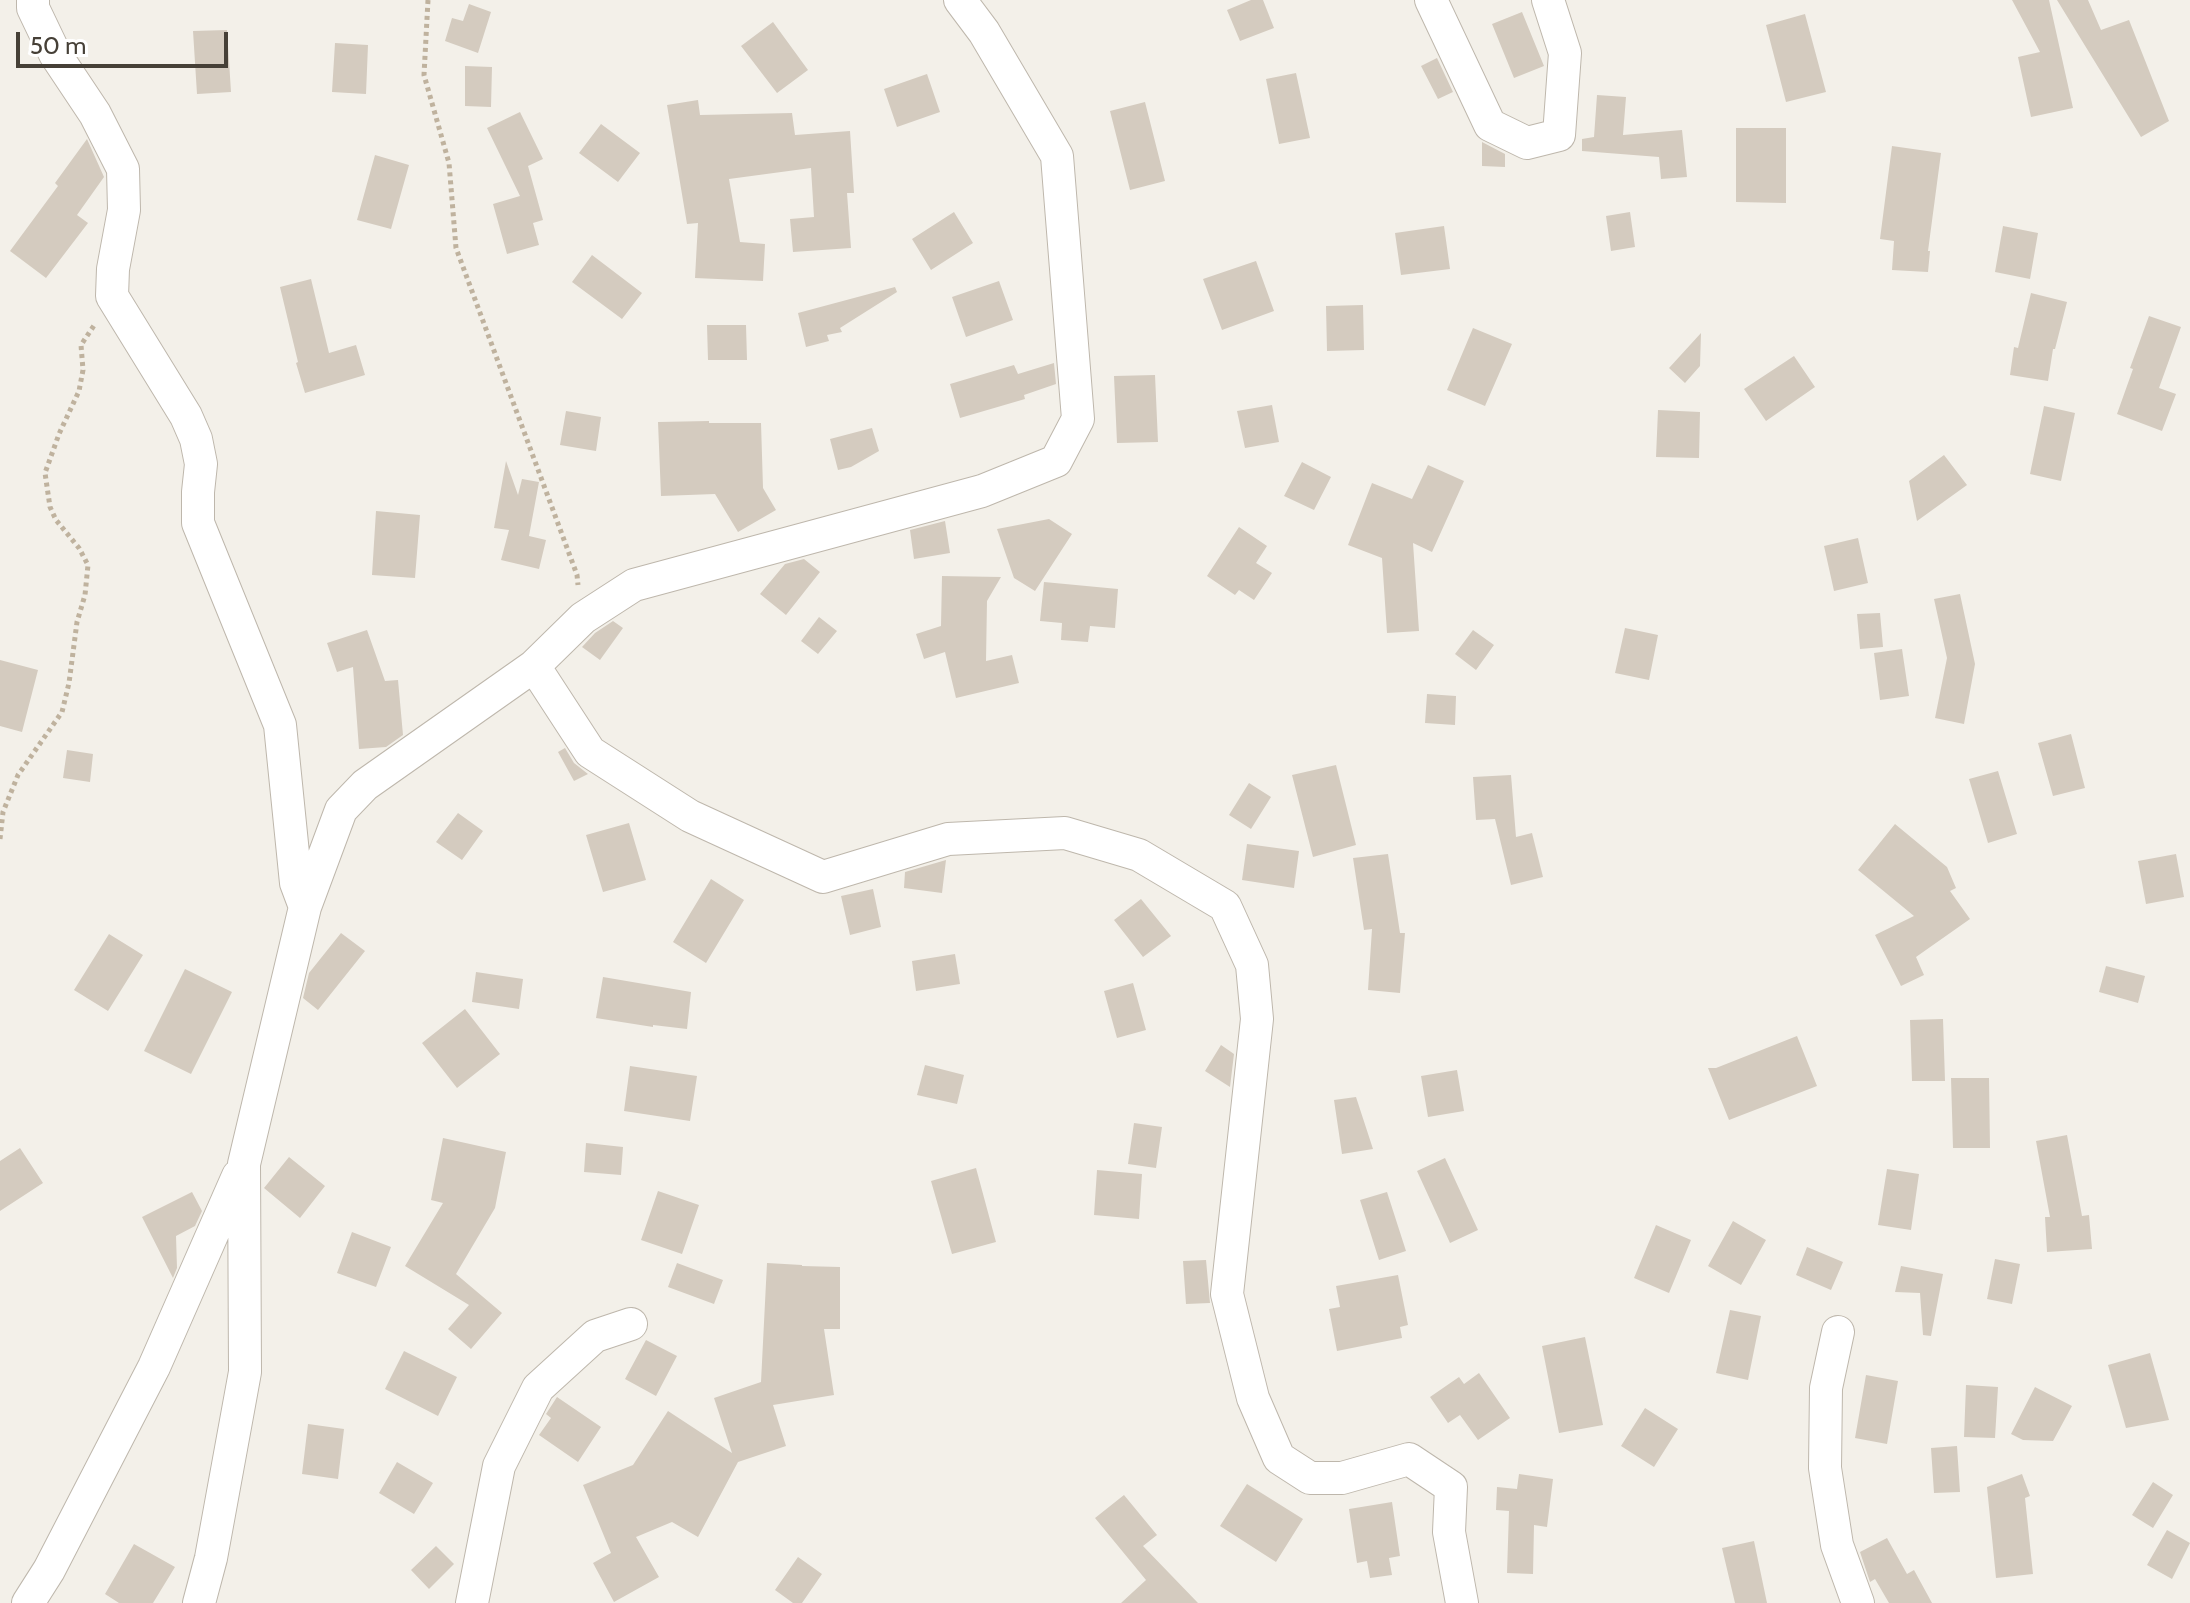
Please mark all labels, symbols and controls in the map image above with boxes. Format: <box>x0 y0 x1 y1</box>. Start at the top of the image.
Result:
scale bar <box>20 16 232 66</box>
text: 50 m <box>30 31 86 60</box>

